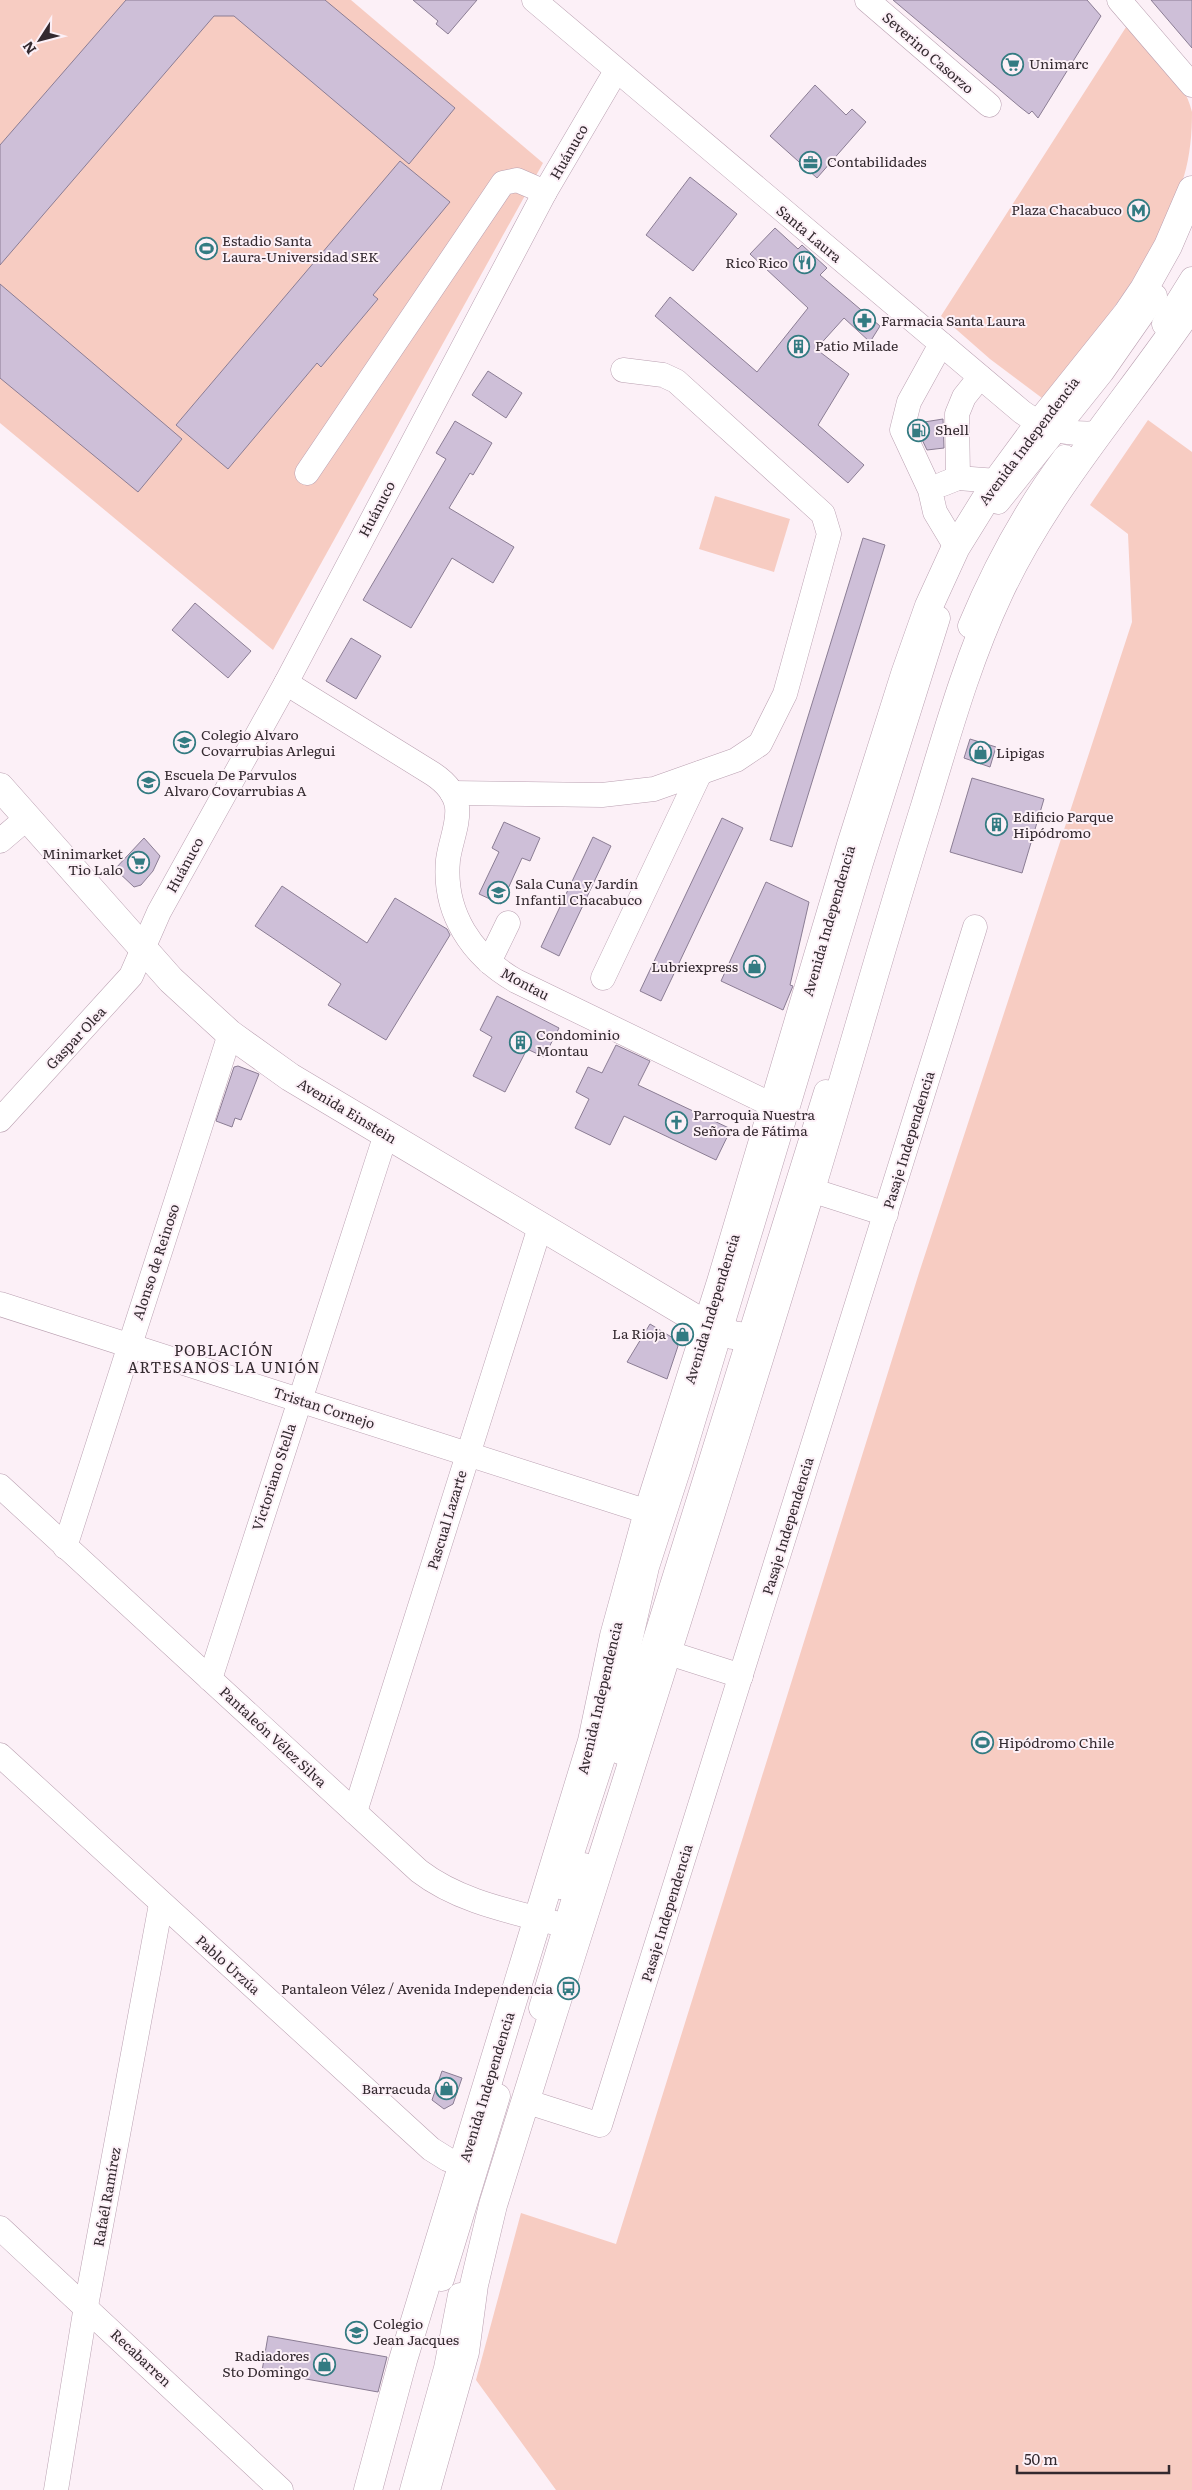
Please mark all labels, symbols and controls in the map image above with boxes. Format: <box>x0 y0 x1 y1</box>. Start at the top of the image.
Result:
street label: Severino Casorzo <box>879 7 979 98</box>
north arrow <box>15 15 65 65</box>
text: N <box>17 37 40 59</box>
supermarket icon: Unimarc <box>1001 52 1025 76</box>
place label: Unimarc <box>1029 53 1088 73</box>
street label: Huánuco <box>544 120 592 183</box>
office icon: Contabilidades <box>799 150 823 174</box>
place label: Contabilidades <box>827 151 927 171</box>
metro station icon: Plaza Chacabuco <box>1126 198 1150 222</box>
place label: Plaza Chacabuco <box>1011 199 1122 219</box>
street label: Santa Laura <box>773 200 847 267</box>
place label: Estadio Santa Laura-Universidad SEK <box>222 230 379 266</box>
sports icon: Estadio Santa Laura-Universidad SEK <box>194 237 218 261</box>
restaurant icon: Rico Rico <box>792 251 816 275</box>
place label: Rico Rico <box>725 252 788 272</box>
pharmacy icon: Farmacia Santa Laura <box>853 309 877 333</box>
place label: Farmacia Santa Laura <box>881 310 1026 330</box>
building icon: Patio Milade <box>787 334 811 358</box>
place label: Patio Milade <box>815 335 898 355</box>
street label: Avenida Independencia <box>973 372 1083 509</box>
fuel station icon: Shell <box>907 418 931 442</box>
place label: Shell <box>935 419 969 439</box>
street label: Huánuco <box>353 477 399 540</box>
place label: Colegio Alvaro Covarrubias Arlegui <box>201 724 336 760</box>
school or university icon: Colegio Alvaro Covarrubias Arlegui <box>173 731 197 755</box>
shop icon: Lipigas <box>968 741 992 765</box>
place label: Lipigas <box>996 742 1044 762</box>
place label: Escuela De Parvulos Alvaro Covarrubias A <box>164 764 307 800</box>
school or university icon: Escuela De Parvulos Alvaro Covarrubias A <box>136 771 160 795</box>
place label: Edificio Parque Hipódromo <box>1013 806 1114 842</box>
building icon: Edificio Parque Hipódromo <box>985 813 1009 837</box>
street label: Huánuco <box>161 833 208 896</box>
street label: Avenida Independencia <box>797 842 859 999</box>
place label: Minimarket Tio Lalo <box>42 843 123 879</box>
supermarket icon: Minimarket Tio Lalo <box>127 850 151 874</box>
place label: Sala Cuna y Jardín Infantil Chacabuco <box>515 873 642 909</box>
school or university icon: Sala Cuna y Jardín Infantil Chacabuco <box>487 880 511 904</box>
shop icon: Lubriexpress <box>742 955 766 979</box>
place label: Lubriexpress <box>651 956 738 976</box>
street label: Montau <box>498 962 553 1004</box>
street label: Gaspar Olea <box>41 1001 110 1073</box>
place label: Condominio Montau <box>536 1024 620 1060</box>
building icon: Condominio Montau <box>508 1031 532 1055</box>
street label: Pasaje Independencia <box>878 1068 939 1211</box>
street label: Avenida Einstein <box>294 1073 401 1148</box>
place label: Parroquia Nuestra Señora de Fátima <box>693 1104 816 1140</box>
church icon: Parroquia Nuestra Señora de Fátima <box>665 1111 689 1135</box>
street label: Alonso de Reinoso <box>127 1201 183 1322</box>
street label: Avenida Independencia <box>679 1231 744 1386</box>
shop icon: La Rioja <box>670 1322 694 1346</box>
place label: La Rioja <box>612 1323 666 1343</box>
district label: POBLACIÓN ARTESANOS LA UNIÓN <box>127 1338 321 1378</box>
street label: Tristan Cornejo <box>271 1381 378 1433</box>
street label: Victoriano Stella <box>246 1420 300 1533</box>
street label: Pasaje Independencia <box>757 1454 818 1597</box>
street label: Pascual Lazarte <box>421 1467 471 1572</box>
street label: Avenida Independencia <box>572 1619 626 1776</box>
street label: Pantaleón Vélez Silva <box>216 1681 332 1792</box>
sports icon: Hipódromo Chile <box>970 1731 994 1755</box>
place label: Hipódromo Chile <box>998 1732 1114 1752</box>
street label: Pasaje Independencia <box>636 1841 697 1984</box>
street label: Pablo Urzúa <box>192 1930 266 1999</box>
bus stop icon: Pantaleon Vélez / Avenida Independencia <box>557 1977 581 2001</box>
place label: Pantaleon Vélez / Avenida Independencia <box>281 1978 553 1998</box>
street label: Avenida Independencia <box>454 2009 519 2164</box>
shop icon: Barracuda <box>435 2077 459 2101</box>
place label: Barracuda <box>362 2078 431 2098</box>
street label: Rafaél Ramírez <box>87 2145 125 2248</box>
place label: Colegio Jean Jacques <box>373 2313 459 2349</box>
school or university icon: Colegio Jean Jacques <box>345 2320 369 2344</box>
street label: Recabarren <box>107 2324 176 2391</box>
place label: Radiadores Sto Domingo <box>222 2345 309 2381</box>
shop icon: Radiadores Sto Domingo <box>313 2352 337 2376</box>
scale bar <box>1017 2442 1170 2474</box>
text: 50 m <box>1024 2447 1058 2470</box>

